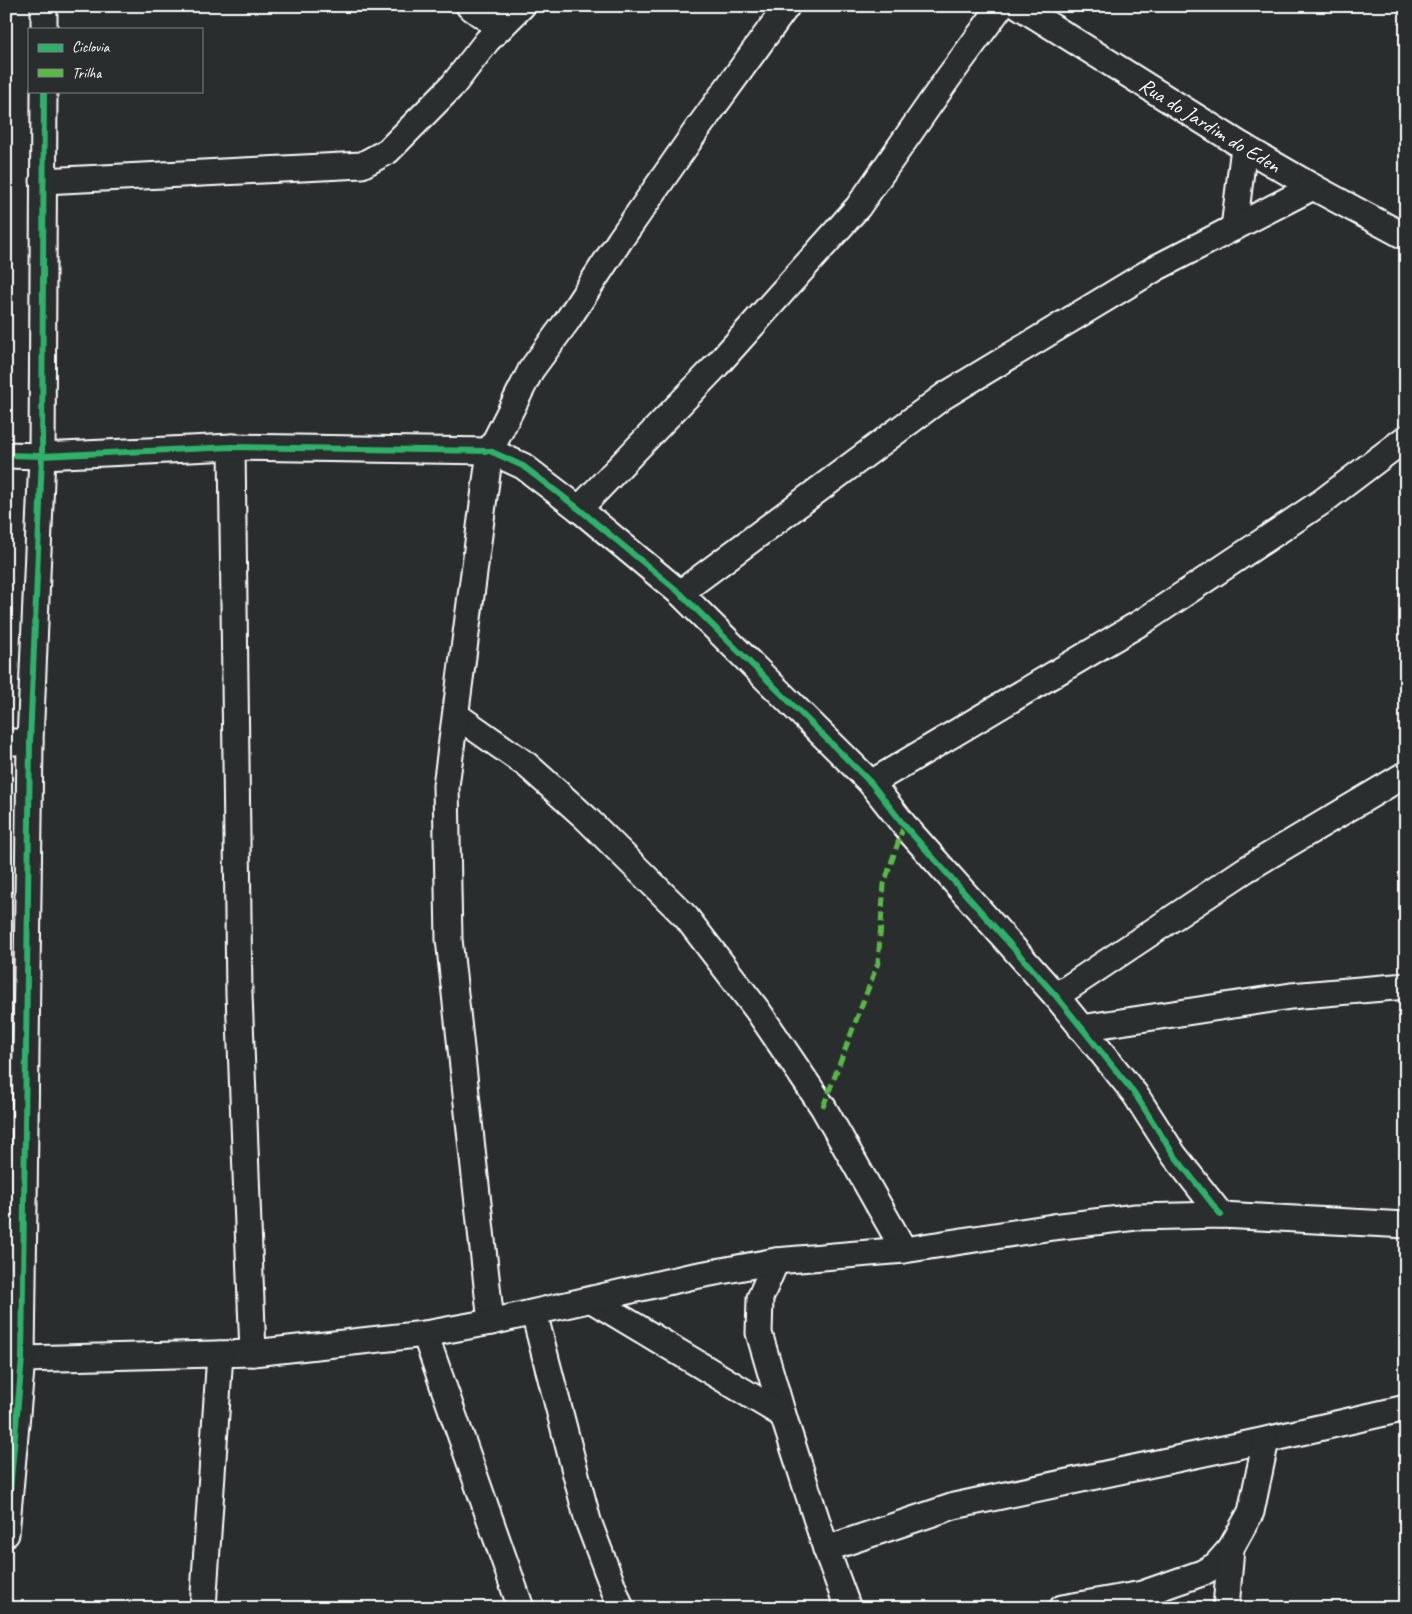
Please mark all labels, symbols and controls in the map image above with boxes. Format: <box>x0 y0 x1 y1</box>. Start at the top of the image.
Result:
legend <box>28 28 202 92</box>
text: Ciclovia <box>72 38 111 57</box>
text: Trilha <box>72 64 102 83</box>
street label: Rua do Jardim do Eden <box>1134 72 1286 179</box>

